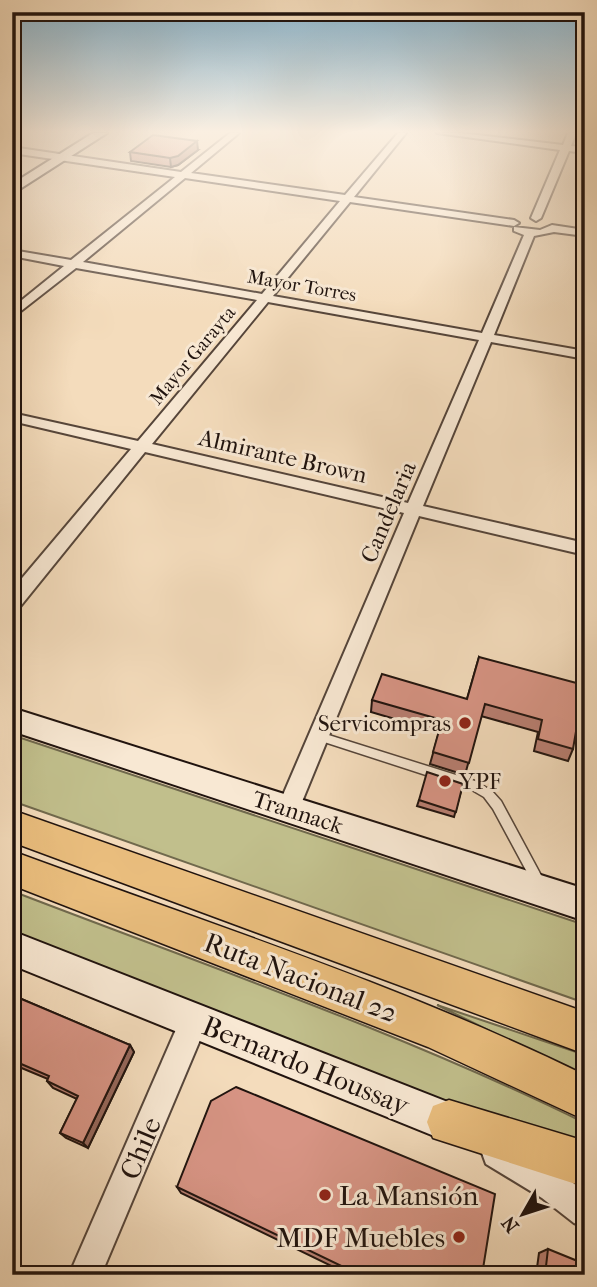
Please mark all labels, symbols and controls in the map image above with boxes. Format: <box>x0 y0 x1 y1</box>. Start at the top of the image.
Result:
street label: Mayor Torres <box>246 266 358 306</box>
street label: Mayor Garayta <box>145 302 240 409</box>
street label: Almirante Brown <box>195 424 370 489</box>
street label: Candelaria <box>355 457 422 567</box>
place label: Servicompras <box>318 710 451 737</box>
marker: Servicompras <box>457 715 473 731</box>
place label: YPF <box>458 768 501 795</box>
marker: YPF <box>437 773 453 789</box>
street label: Trannack <box>249 785 348 840</box>
street label: Ruta Nacional 22 <box>200 925 402 1029</box>
street label: Bernardo Houssay <box>198 1009 415 1122</box>
street label: Chile <box>113 1112 168 1184</box>
north arrow <box>489 1178 558 1248</box>
place label: La Mansión <box>339 1179 478 1212</box>
marker: La Mansión <box>317 1187 333 1203</box>
text: N <box>497 1211 524 1237</box>
place label: MDF Muebles <box>276 1221 445 1254</box>
marker: MDF Muebles <box>451 1229 467 1245</box>

